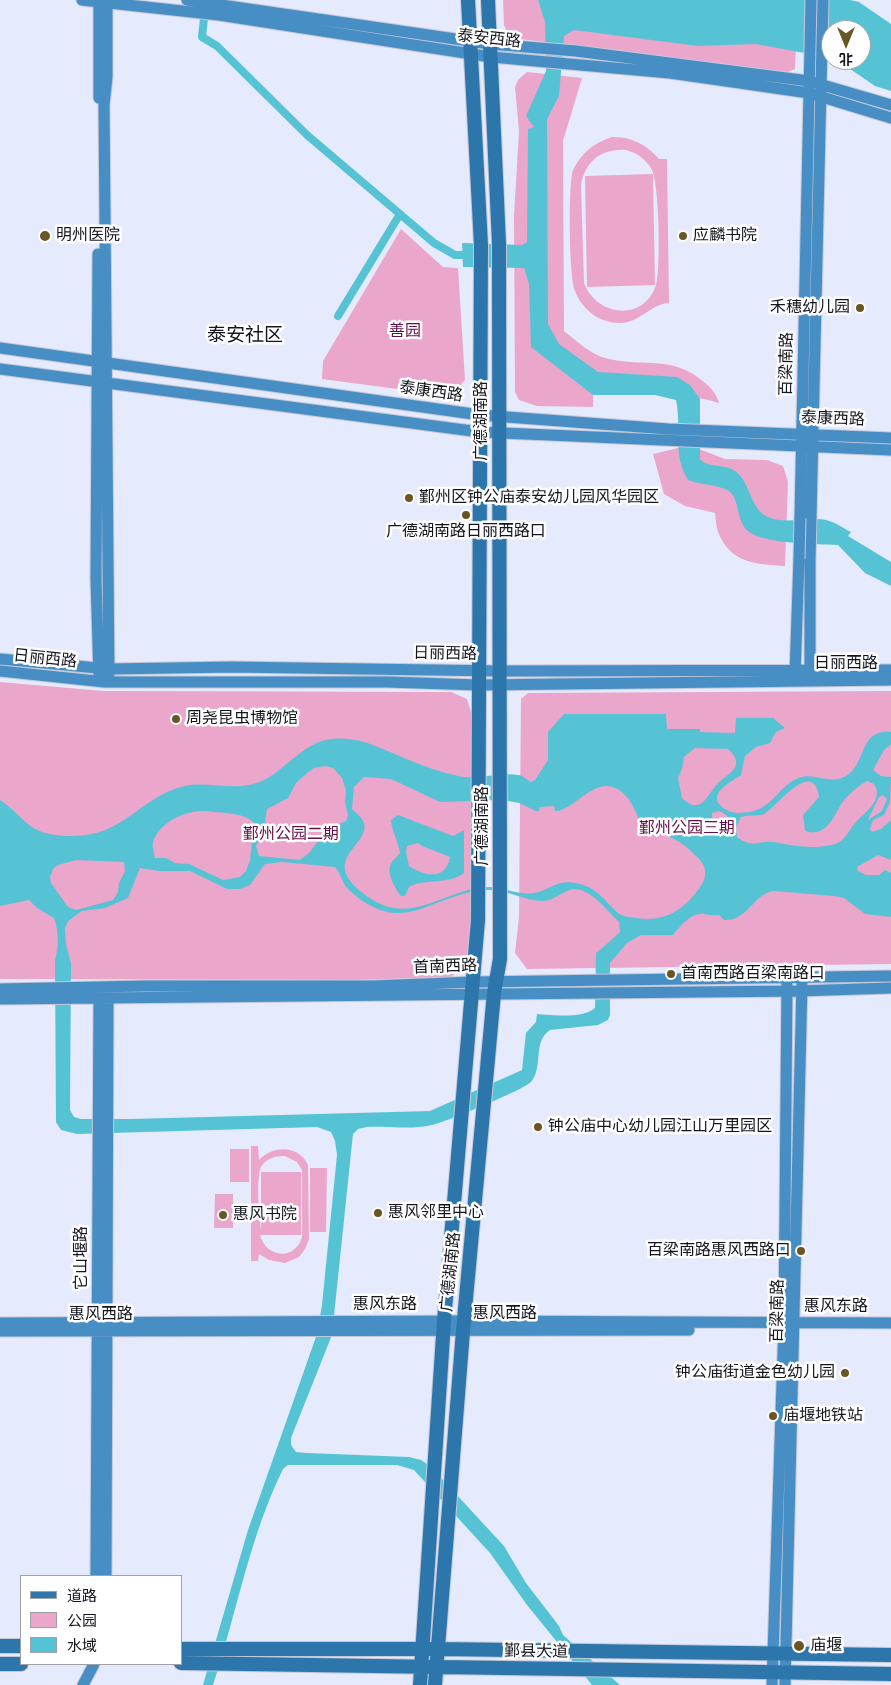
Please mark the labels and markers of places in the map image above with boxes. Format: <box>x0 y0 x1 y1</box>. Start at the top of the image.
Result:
place label: 明州医院 <box>56 226 120 246</box>
place label: 应麟书院 <box>693 226 757 246</box>
marker: 明州医院 <box>38 229 52 243</box>
marker: 应麟书院 <box>677 230 689 242</box>
place label: 禾穗幼儿园 <box>770 298 850 318</box>
marker: 禾穗幼儿园 <box>854 302 866 314</box>
place label: 鄞州区钟公庙泰安幼儿园风华园区 <box>419 488 659 508</box>
marker: 鄞州区钟公庙泰安幼儿园风华园区 <box>403 492 415 504</box>
marker: 广德湖南路日丽西路口 <box>460 509 472 521</box>
place label: 广德湖南路日丽西路口 <box>386 522 546 542</box>
place label: 周尧昆虫博物馆 <box>186 709 298 729</box>
marker: 周尧昆虫博物馆 <box>170 713 182 725</box>
place label: 首南西路百梁南路口 <box>681 964 825 984</box>
marker: 首南西路百梁南路口 <box>665 968 677 980</box>
place label: 钟公庙中心幼儿园江山万里园区 <box>548 1117 772 1137</box>
marker: 钟公庙中心幼儿园江山万里园区 <box>532 1121 544 1133</box>
place label: 惠风邻里中心 <box>388 1203 484 1223</box>
place label: 惠风书院 <box>233 1205 297 1225</box>
marker: 惠风邻里中心 <box>372 1207 384 1219</box>
marker: 惠风书院 <box>217 1209 229 1221</box>
place label: 百梁南路惠风西路口 <box>647 1241 791 1261</box>
marker: 百梁南路惠风西路口 <box>795 1245 807 1257</box>
place label: 钟公庙街道金色幼儿园 <box>675 1363 835 1383</box>
marker: 钟公庙街道金色幼儿园 <box>839 1367 851 1379</box>
place label: 庙堰地铁站 <box>783 1406 863 1426</box>
marker: 庙堰地铁站 <box>767 1410 779 1422</box>
place label: 庙堰 <box>810 1636 842 1656</box>
marker: 庙堰 <box>792 1639 806 1653</box>

